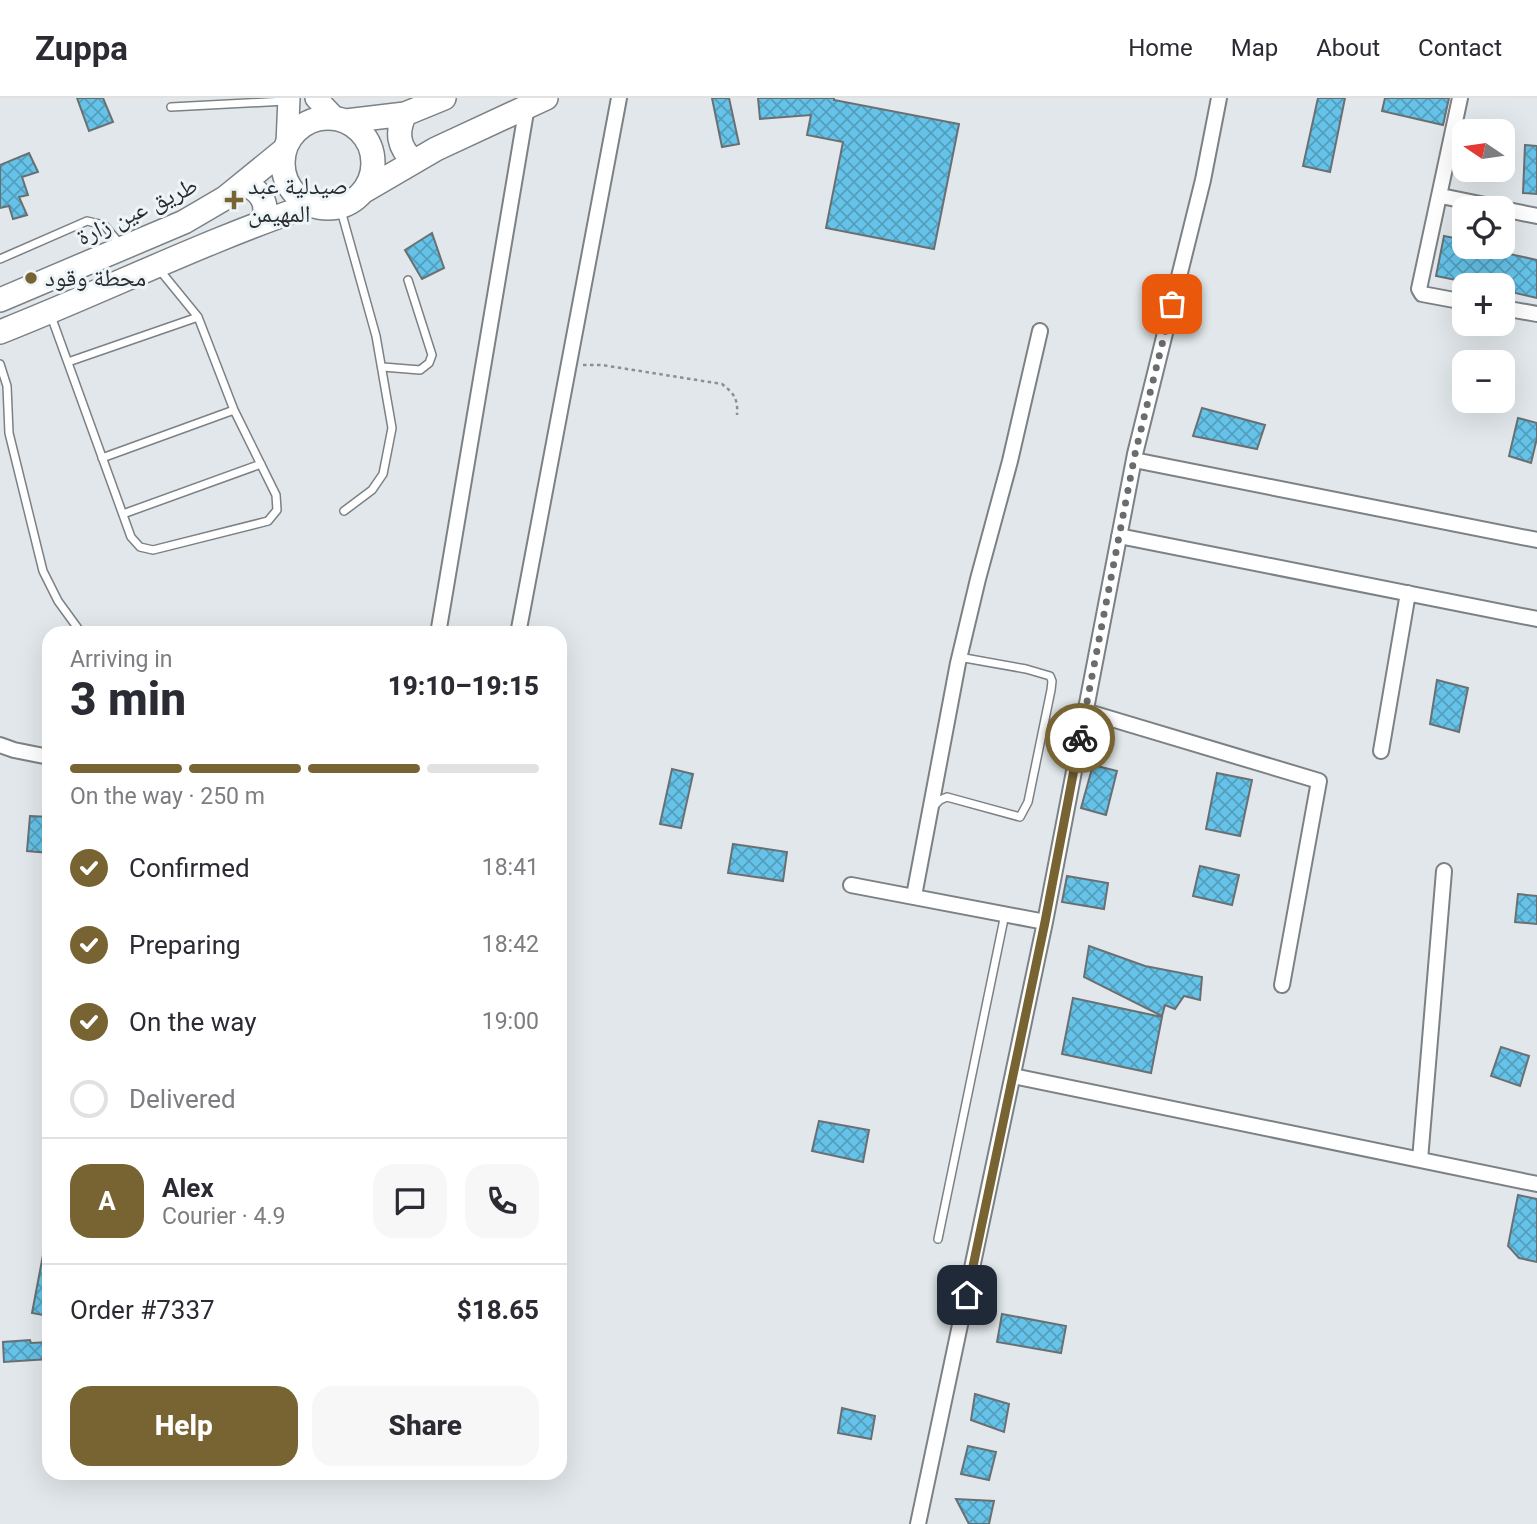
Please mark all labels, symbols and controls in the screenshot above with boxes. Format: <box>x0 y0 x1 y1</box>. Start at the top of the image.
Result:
text: Zuppa <box>35 29 128 68</box>
text: Home <box>1128 34 1193 62</box>
text: Map <box>1231 34 1278 62</box>
text: About <box>1316 34 1380 62</box>
text: Contact <box>1418 34 1502 62</box>
north arrow <box>1452 119 1516 182</box>
map controls <box>1452 119 1515 413</box>
street label: طريق عين زارة <box>72 171 202 251</box>
place label: صيدلية عبد المهيمن <box>248 172 348 228</box>
marker: صيدلية عبد المهيمن <box>226 192 242 208</box>
button: locate <box>1452 196 1515 259</box>
place label: محطة وقود <box>45 264 146 292</box>
marker: محطة وقود <box>23 270 39 286</box>
button: + <box>1452 273 1515 336</box>
pin <box>1142 274 1202 334</box>
icon: bag <box>1153 285 1191 323</box>
button: − <box>1452 350 1515 413</box>
text: Arriving in <box>70 646 173 673</box>
text: 19:10–19:15 <box>388 671 539 701</box>
text: 3 min <box>70 672 186 726</box>
courier <box>1045 703 1115 773</box>
icon: bike <box>1061 719 1099 757</box>
text: On the way · 250 m <box>70 783 265 810</box>
icon: check <box>70 849 108 887</box>
text: Confirmed <box>129 853 250 883</box>
text: 18:41 <box>482 854 539 881</box>
icon: check <box>70 926 108 964</box>
text: Preparing <box>129 930 241 960</box>
text: 18:42 <box>482 931 539 958</box>
icon: check <box>70 1003 108 1041</box>
text: On the way <box>129 1007 257 1037</box>
text: 19:00 <box>482 1008 539 1035</box>
text: Delivered <box>129 1084 236 1114</box>
button: chat <box>373 1164 447 1238</box>
button: phone <box>465 1164 539 1238</box>
text: Alex <box>162 1173 214 1203</box>
text: A <box>98 1186 116 1216</box>
text: Courier · 4.9 <box>162 1203 285 1230</box>
pin <box>937 1265 997 1325</box>
icon: home <box>948 1276 986 1314</box>
text: Order #7337 <box>70 1295 215 1325</box>
text: $18.65 <box>457 1295 539 1325</box>
button: Help <box>70 1386 298 1466</box>
button: Share <box>312 1386 539 1466</box>

